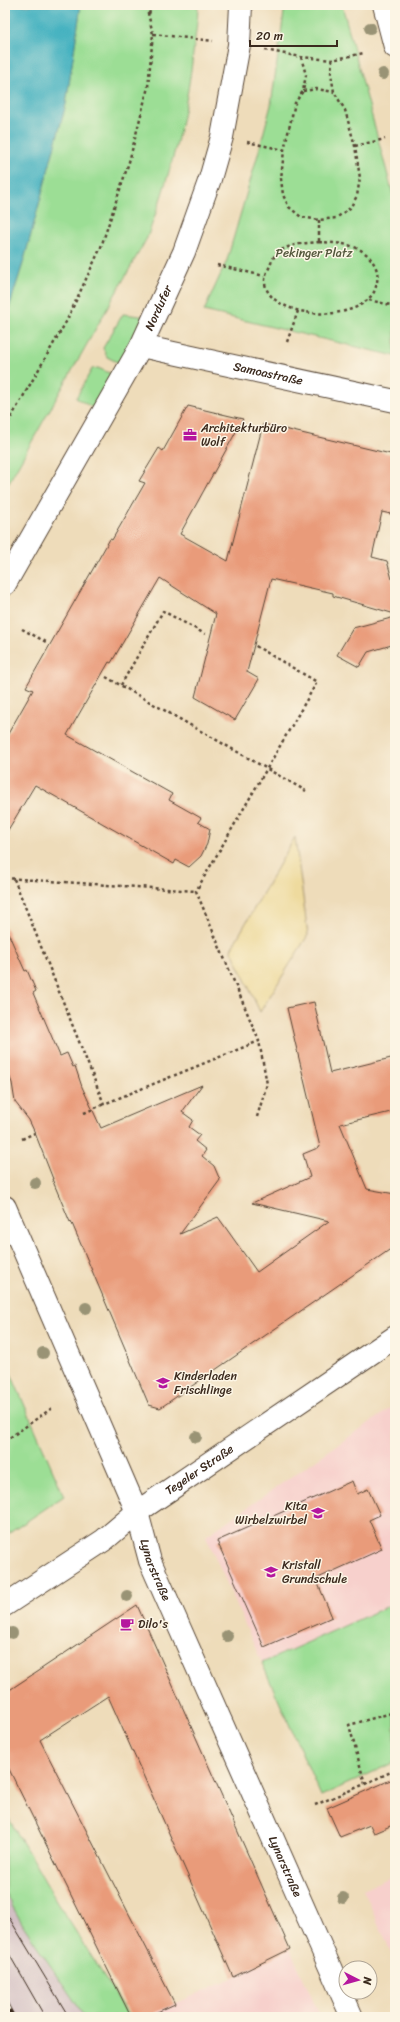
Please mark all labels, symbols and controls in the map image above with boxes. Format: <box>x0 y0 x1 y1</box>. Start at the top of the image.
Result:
scale bar <box>250 22 337 48</box>
text: 20 m <box>256 25 283 47</box>
park label: Pekinger Platz <box>276 242 353 264</box>
street label: Nordufer <box>138 281 179 334</box>
street label: Samoastraße <box>231 355 305 392</box>
place label: Architekturbüro Wolf <box>200 417 287 453</box>
office icon: Architekturbüro Wolf <box>182 427 198 443</box>
place label: Kinderladen Frischlinge <box>174 1365 237 1401</box>
school or university icon: Kinderladen Frischlinge <box>155 1375 171 1391</box>
street label: Tegeler Straße <box>160 1438 238 1501</box>
place label: Kita Wirbelzwirbel <box>235 1495 308 1531</box>
school or university icon: Kita Wirbelzwirbel <box>310 1505 326 1521</box>
street label: Lynarstraße <box>134 1536 177 1604</box>
place label: Kristall Grundschule <box>282 1554 347 1590</box>
school or university icon: Kristall Grundschule <box>263 1564 279 1580</box>
place label: Dilo's <box>138 1613 169 1635</box>
cafe icon: Dilo's <box>119 1616 135 1632</box>
street label: Lynarstraße <box>262 1832 309 1901</box>
north arrow <box>338 1960 378 2000</box>
text: N <box>358 1975 377 1986</box>

